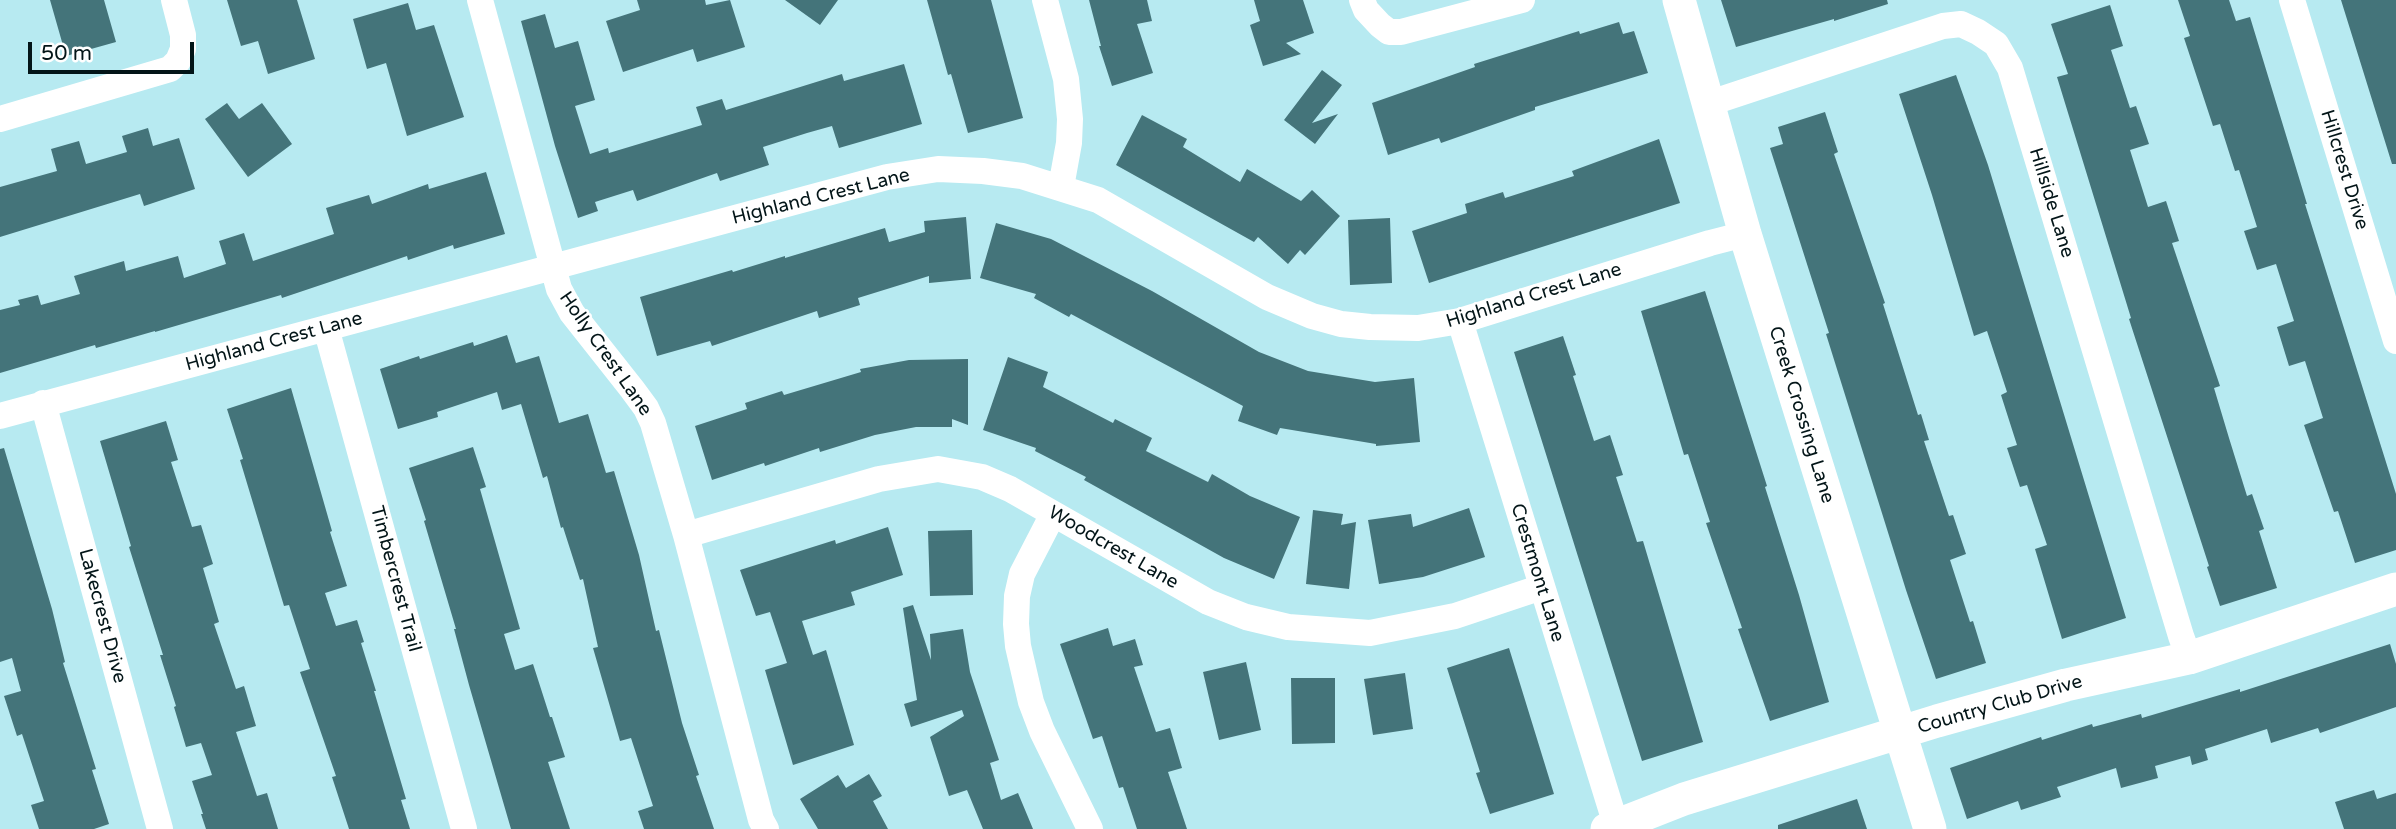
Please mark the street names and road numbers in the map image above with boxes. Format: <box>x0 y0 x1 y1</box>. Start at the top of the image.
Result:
street label: Hillcrest Drive <box>2315 107 2373 233</box>
street label: Hillside Lane <box>2023 145 2079 261</box>
street label: Highland Crest Lane <box>730 164 912 230</box>
street label: Highland Crest Lane <box>1443 258 1625 334</box>
street label: Holly Crest Lane <box>554 288 656 420</box>
street label: Highland Crest Lane <box>183 307 365 377</box>
street label: Creek Crossing Lane <box>1763 324 1839 506</box>
street label: Crestmont Lane <box>1505 501 1569 645</box>
street label: Woodcrest Lane <box>1044 502 1182 594</box>
street label: Timbercrest Trail <box>365 503 425 655</box>
street label: Lakecrest Drive <box>73 546 131 686</box>
street label: Country Club Drive <box>1915 671 2085 739</box>

